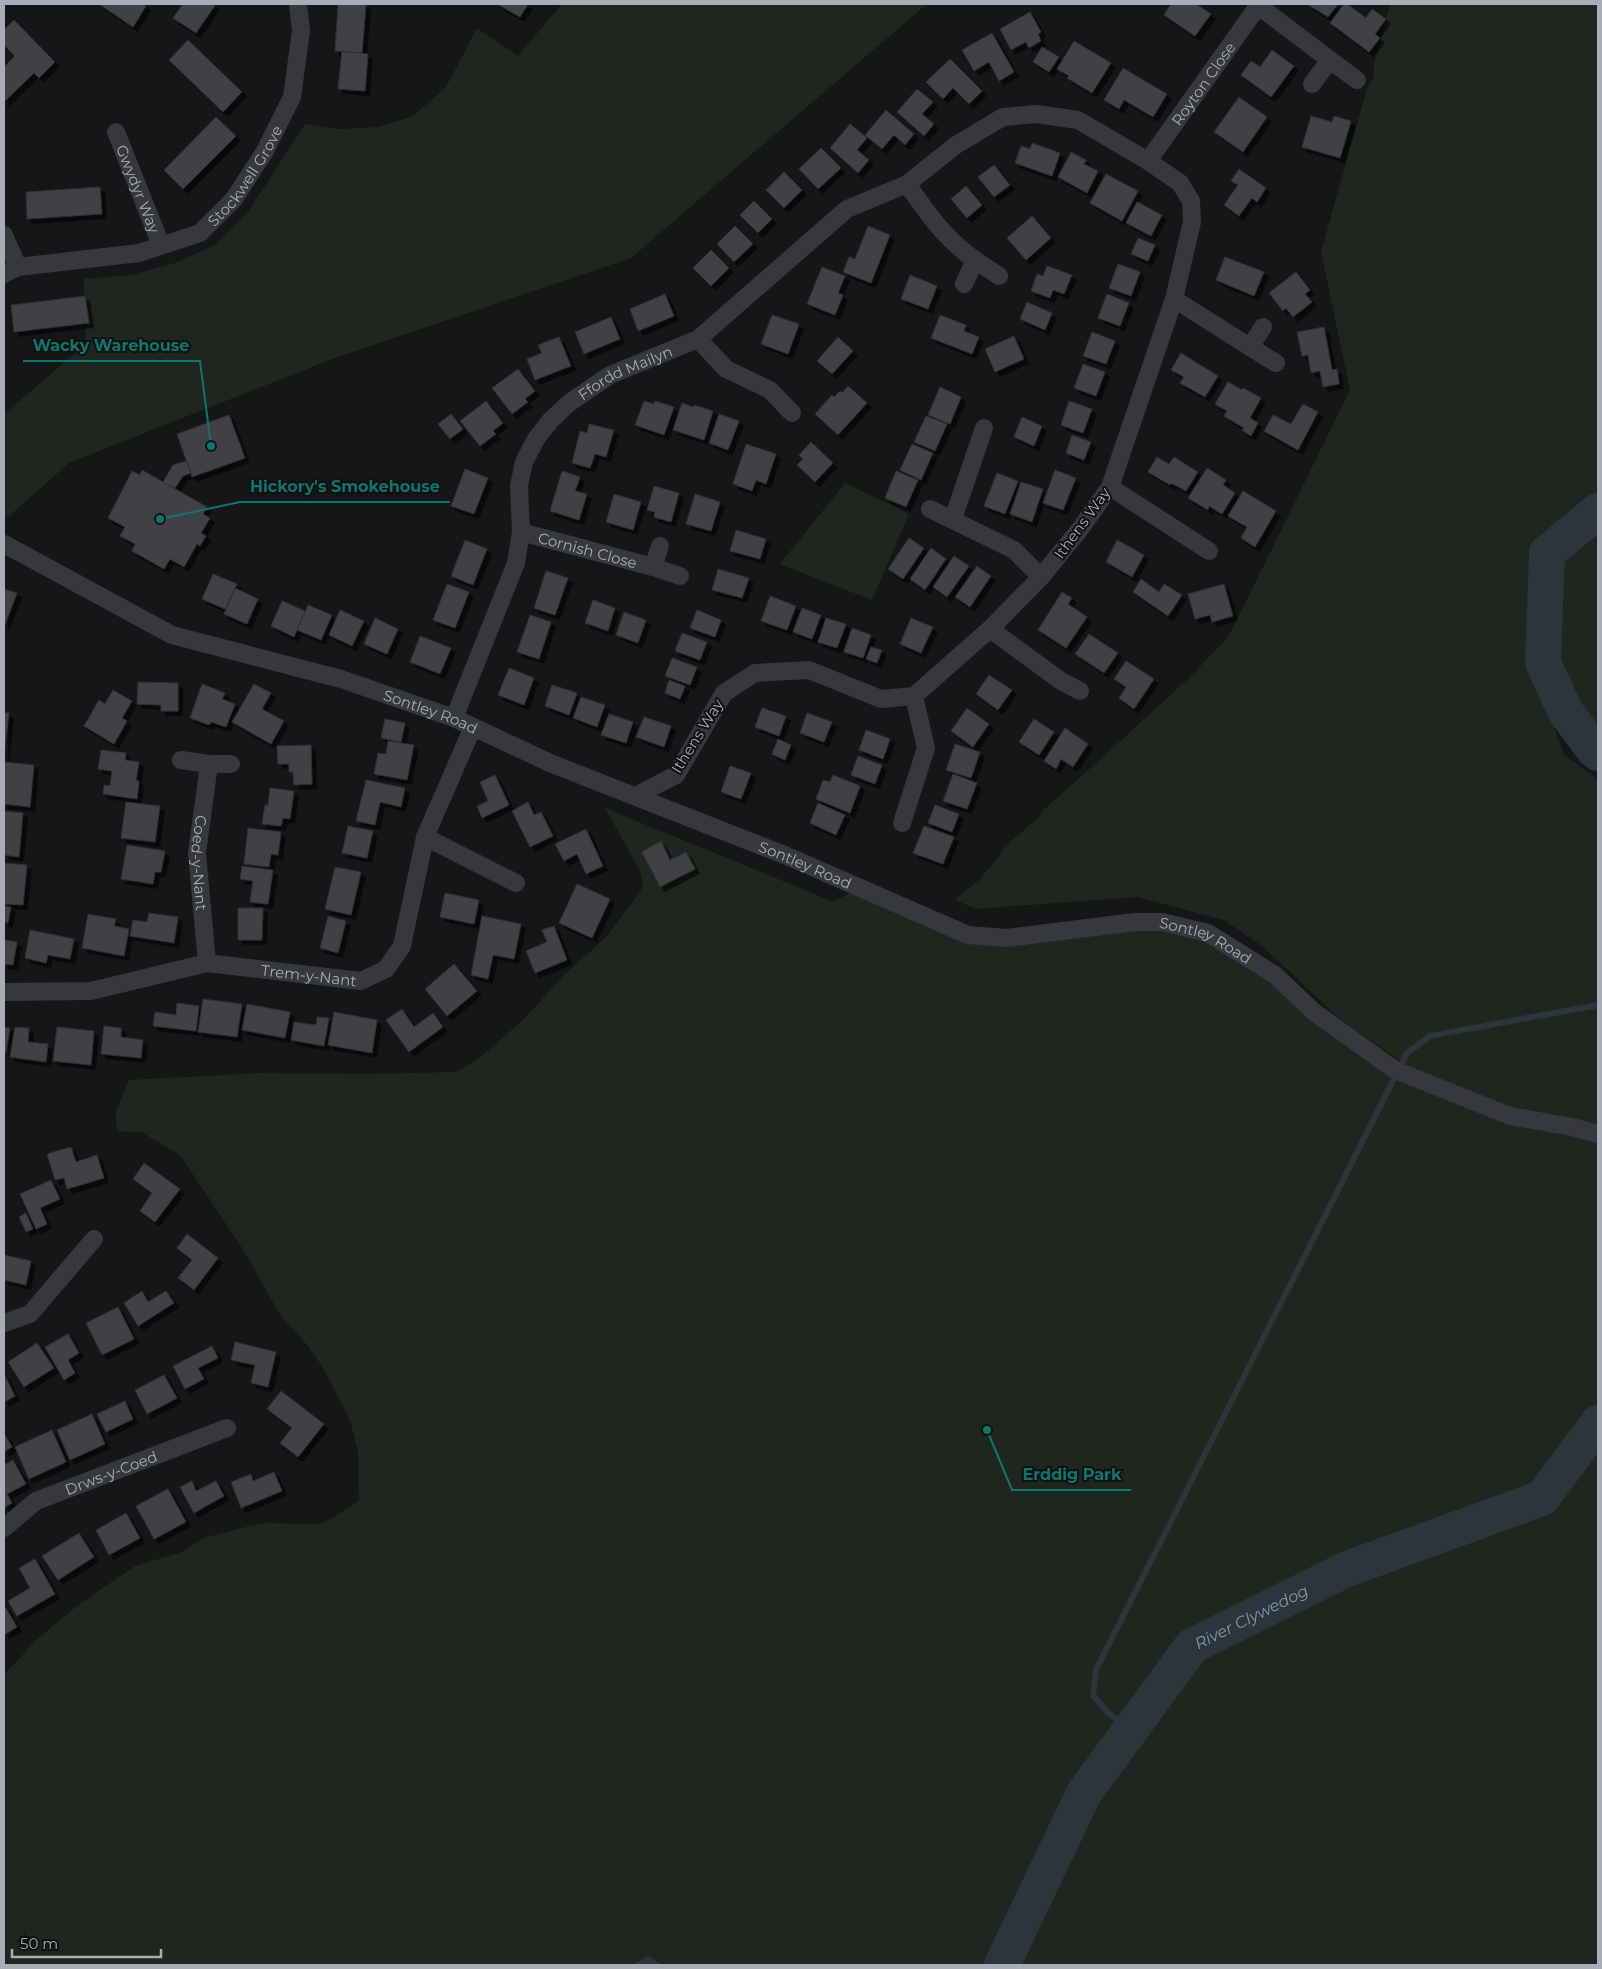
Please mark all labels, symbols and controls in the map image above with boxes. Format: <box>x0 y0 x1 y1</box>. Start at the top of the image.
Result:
street label: Royton Close <box>1167 38 1239 129</box>
street label: Stockwell Grove <box>203 122 286 230</box>
street label: Gwydyr Way <box>112 142 165 236</box>
callout: Wacky Warehouse <box>23 330 200 361</box>
text: Wacky Warehouse <box>33 336 189 355</box>
street label: Ffordd Mailyn <box>574 341 675 404</box>
callout: Hickory's Smokehouse <box>240 471 450 502</box>
text: Hickory's Smokehouse <box>250 477 440 496</box>
street label: Ithens Way <box>1050 483 1115 562</box>
street label: Cornish Close <box>536 527 639 572</box>
street label: Sontley Road <box>381 685 481 737</box>
street label: Ithens Way <box>667 695 728 777</box>
street label: Coed-y-Nant <box>187 814 212 911</box>
street label: Sontley Road <box>756 836 855 893</box>
street label: Sontley Road <box>1158 912 1255 968</box>
street label: Trem-y-Nant <box>260 960 358 990</box>
street label: Drws-y-Coed <box>62 1446 160 1499</box>
callout: Erddig Park <box>1012 1459 1131 1490</box>
text: Erddig Park <box>1023 1465 1122 1484</box>
water label: River Clywedog <box>1191 1580 1311 1653</box>
scale bar <box>12 1926 161 1958</box>
text: 50 m <box>20 1934 58 1953</box>

